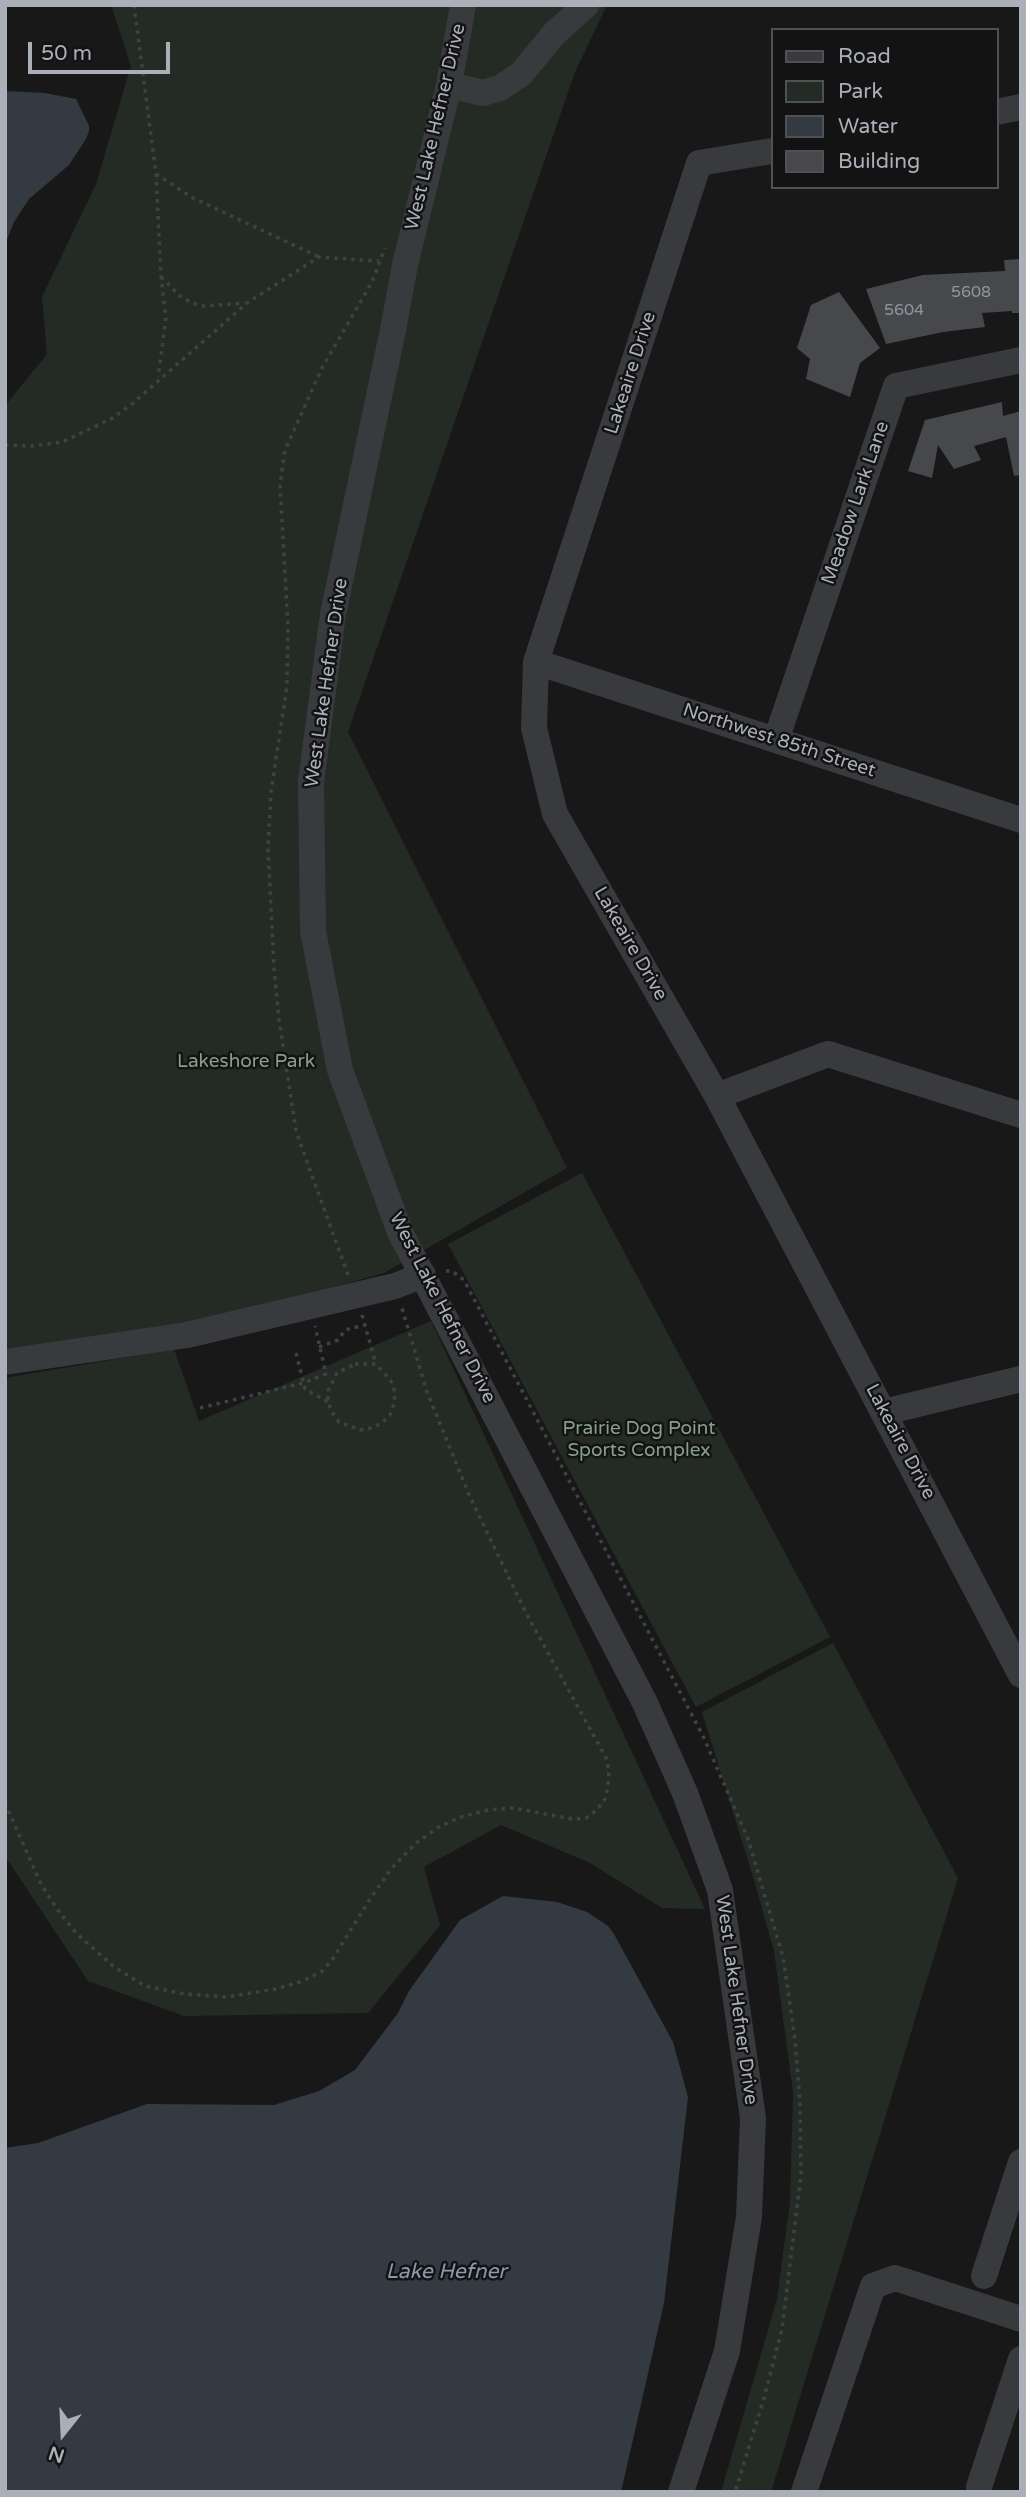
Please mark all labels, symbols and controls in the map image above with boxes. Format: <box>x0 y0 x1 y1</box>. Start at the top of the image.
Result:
street label: West Lake Hefner Drive <box>401 22 471 232</box>
scale bar <box>32 28 173 72</box>
legend <box>771 28 998 189</box>
text: 50 m <box>41 41 92 66</box>
text: Road <box>838 44 891 69</box>
text: Park <box>838 79 883 104</box>
text: Water <box>838 114 898 139</box>
text: Building <box>838 149 920 174</box>
house number: 5608 <box>951 283 991 303</box>
house number: 5604 <box>884 301 924 321</box>
street label: Lakeaire Drive <box>600 309 662 437</box>
street label: Meadow Lark Lane <box>817 418 895 588</box>
street label: West Lake Hefner Drive <box>301 577 353 789</box>
street label: Northwest 85th Street <box>680 699 878 783</box>
street label: Lakeaire Drive <box>588 883 672 1005</box>
park label: Lakeshore Park <box>177 1051 315 1073</box>
street label: West Lake Hefner Drive <box>384 1209 500 1407</box>
street label: Lakeaire Drive <box>860 1380 940 1504</box>
park label: Prairie Dog Point Sports Complex <box>563 1418 715 1462</box>
street label: West Lake Hefner Drive <box>710 1894 762 2106</box>
water label: Lake Hefner <box>386 2259 506 2285</box>
north arrow <box>28 2399 98 2469</box>
text: N <box>46 2441 67 2467</box>

